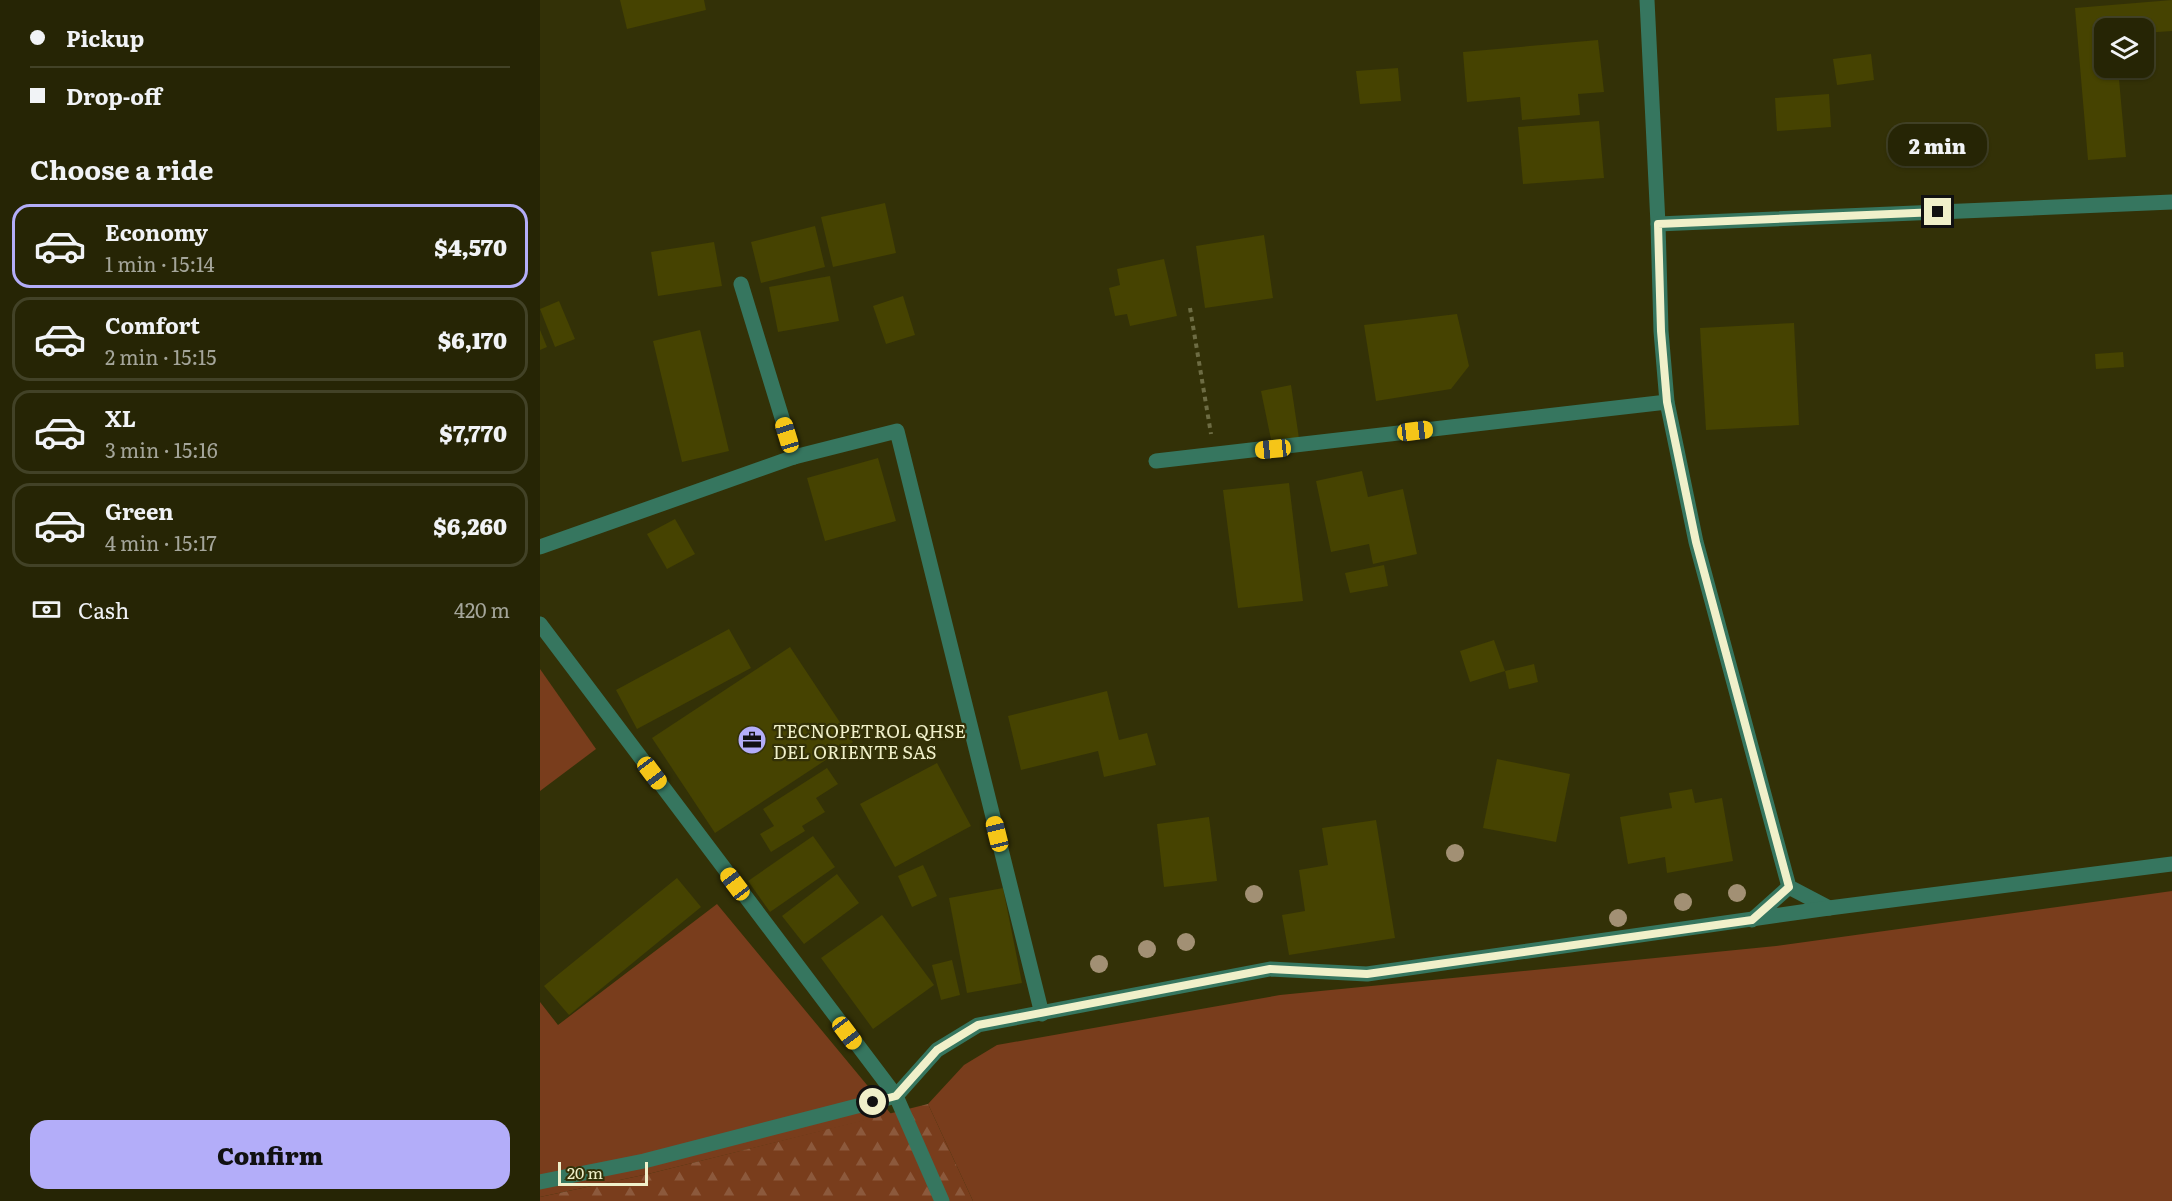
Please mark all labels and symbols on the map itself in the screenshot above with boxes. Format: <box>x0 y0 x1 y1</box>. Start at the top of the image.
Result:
callout: 2 min <box>1888 125 1988 167</box>
route end <box>1924 198 1951 225</box>
car <box>773 415 801 455</box>
car <box>1396 420 1434 442</box>
car <box>1254 438 1292 460</box>
place label: TECNOPETROL QHSE DEL ORIENTE SAS <box>773 717 966 765</box>
office icon: TECNOPETROL QHSE DEL ORIENTE SAS <box>736 724 768 756</box>
car <box>634 753 670 793</box>
car <box>984 814 1010 854</box>
car <box>717 864 753 904</box>
car <box>829 1013 865 1053</box>
route start <box>859 1088 886 1115</box>
scale bar <box>558 1159 648 1186</box>

